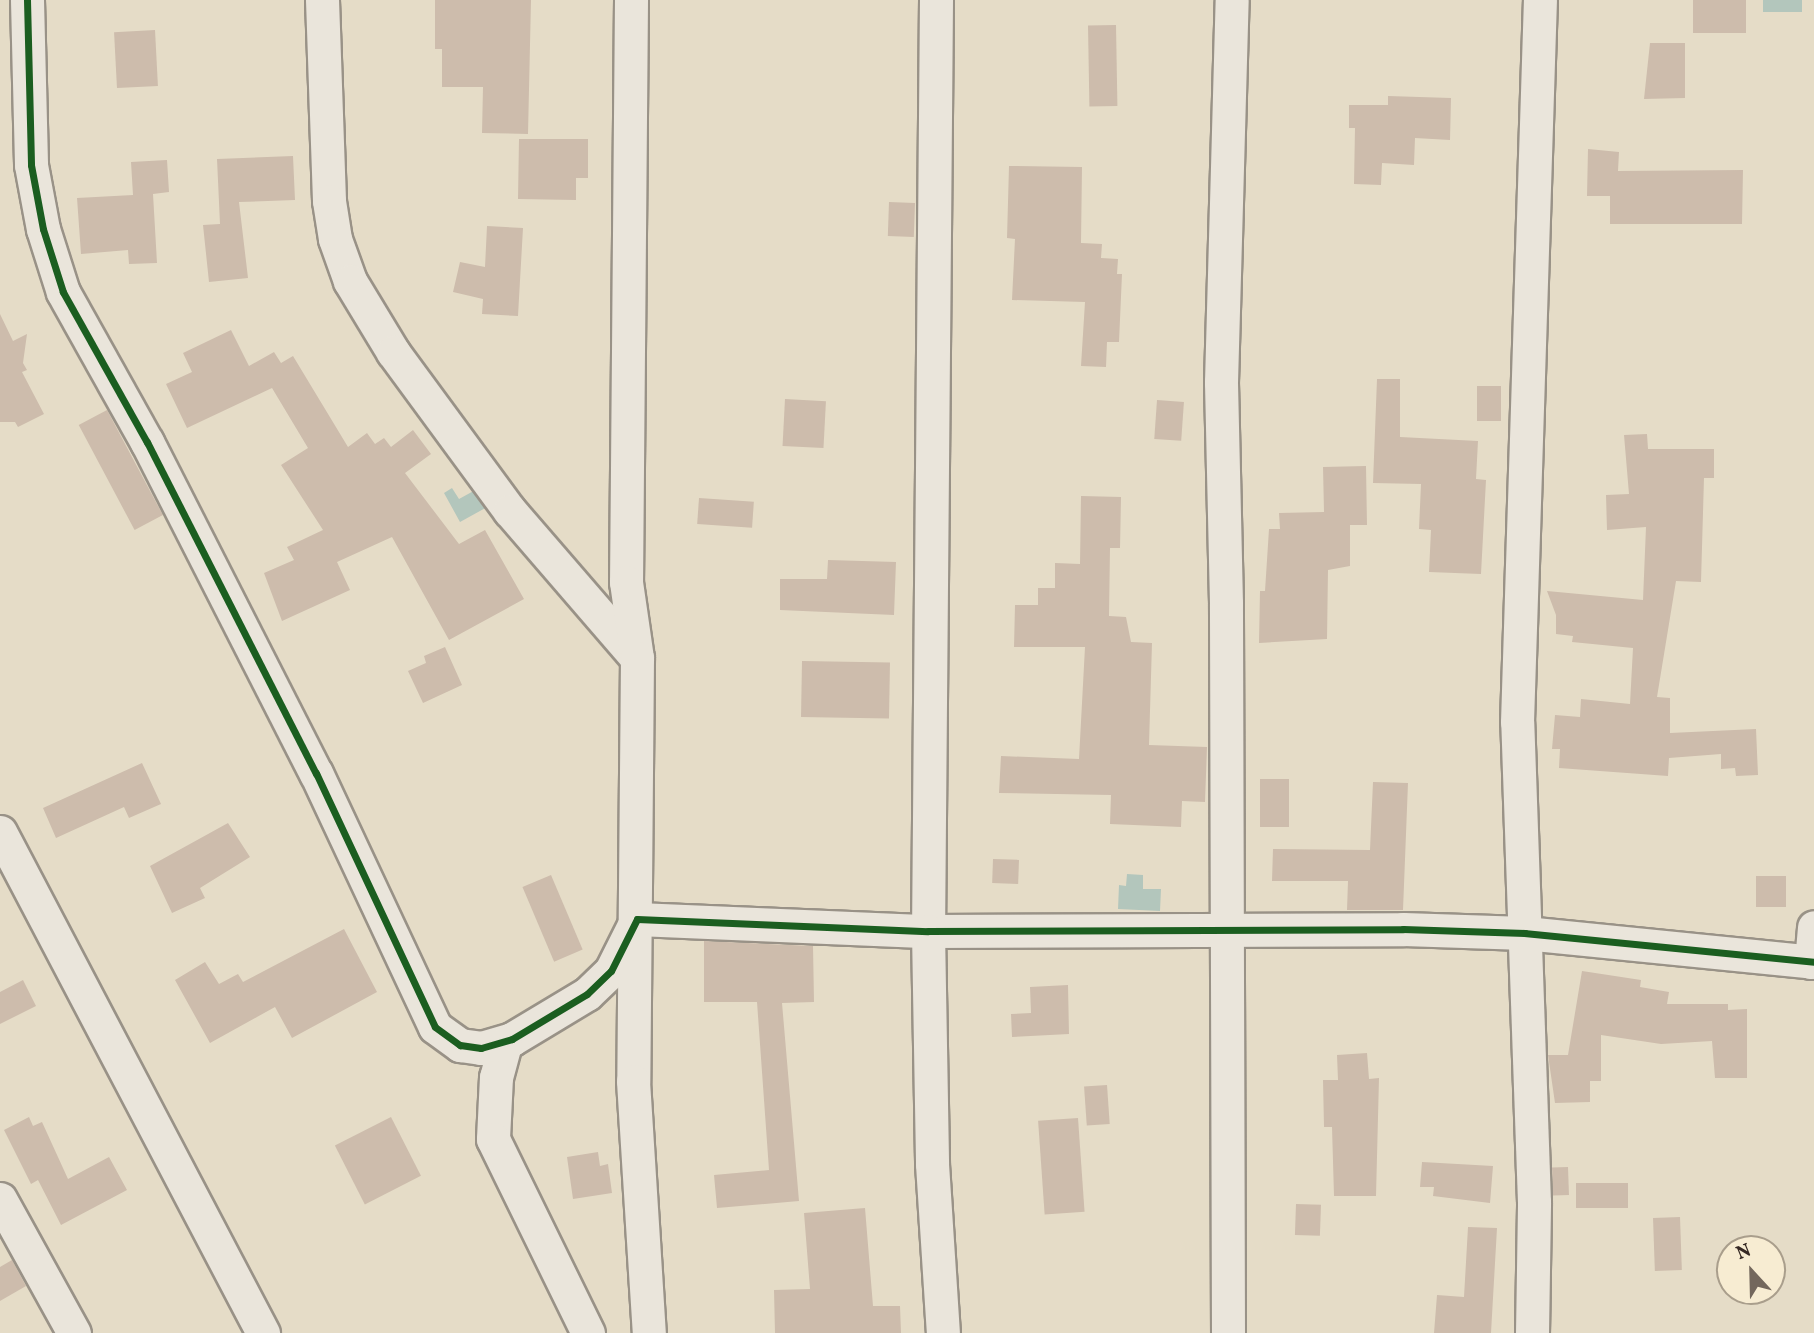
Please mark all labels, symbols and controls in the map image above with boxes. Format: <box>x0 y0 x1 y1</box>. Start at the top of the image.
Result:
north arrow <box>1716 1235 1786 1305</box>
text: N <box>1733 1238 1755 1267</box>

